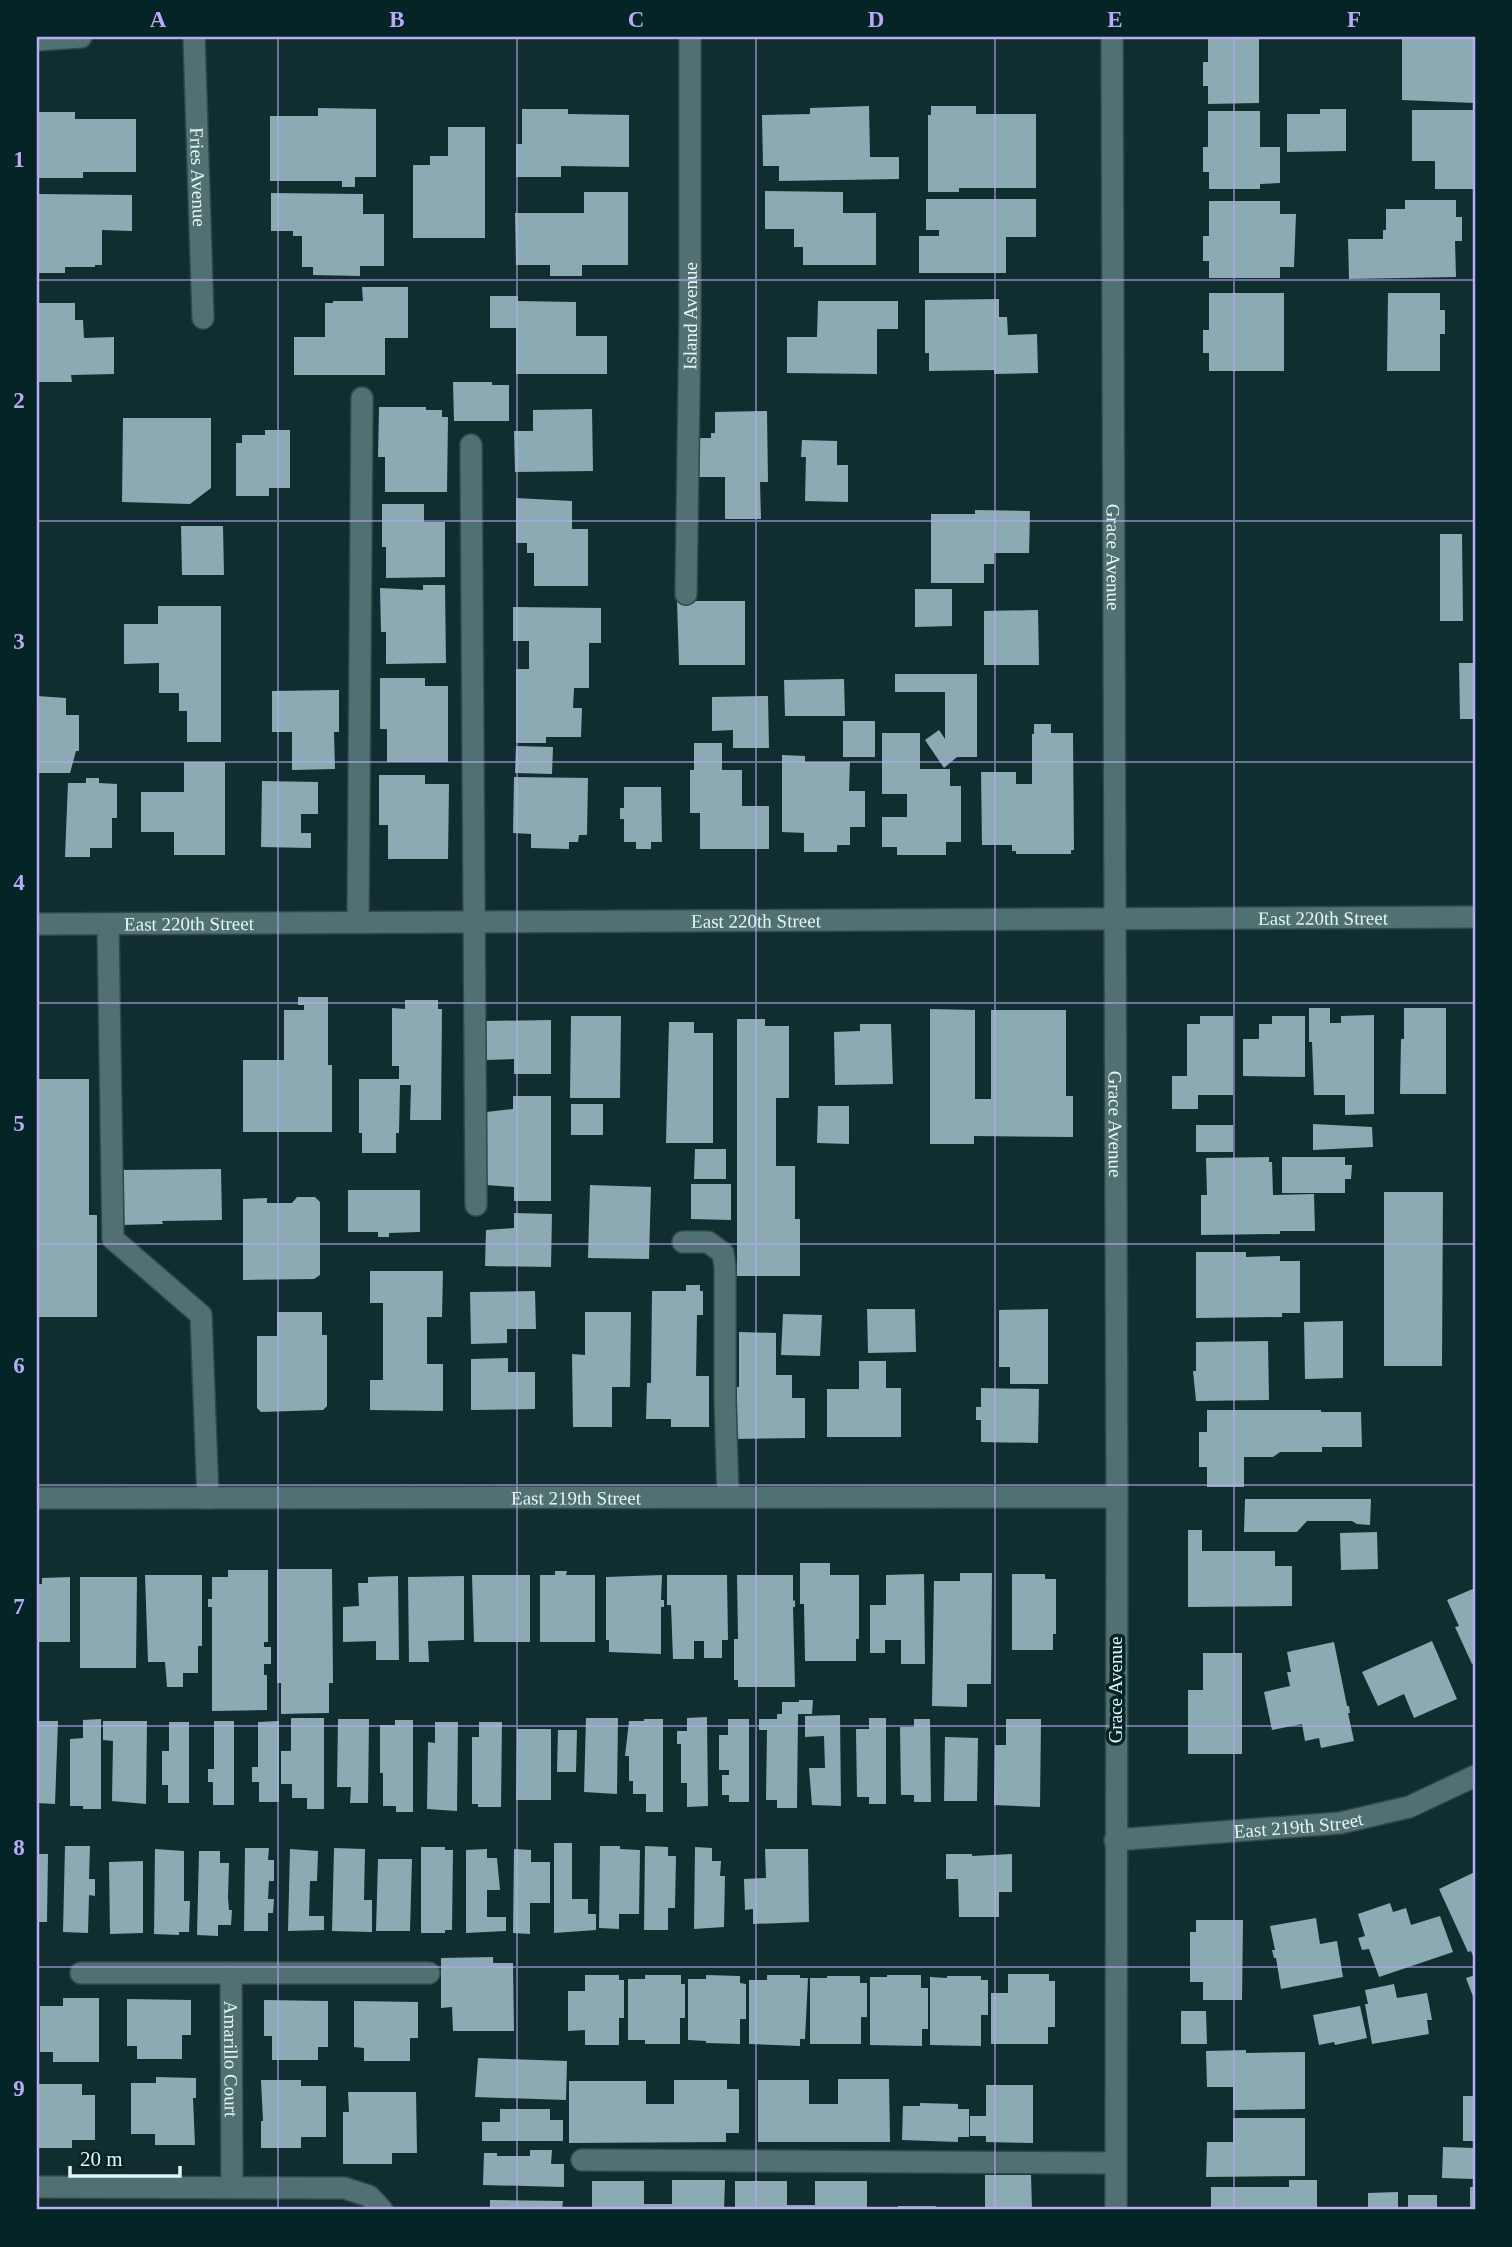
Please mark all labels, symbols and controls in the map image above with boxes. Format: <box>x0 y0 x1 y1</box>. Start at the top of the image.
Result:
text: A <box>150 7 167 32</box>
text: B <box>389 7 405 32</box>
text: C <box>628 7 644 32</box>
text: D <box>868 7 884 32</box>
text: E <box>1107 7 1123 32</box>
text: F <box>1347 7 1361 32</box>
street label: Fries Avenue <box>186 127 211 227</box>
text: 1 <box>13 147 25 172</box>
street label: Island Avenue <box>679 262 701 370</box>
text: 2 <box>13 388 25 413</box>
street label: Grace Avenue <box>1103 504 1124 610</box>
text: 3 <box>13 629 25 654</box>
text: 4 <box>13 870 25 895</box>
street label: East 220th Street <box>1258 907 1389 929</box>
street label: East 220th Street <box>691 910 822 931</box>
street label: East 220th Street <box>124 912 255 934</box>
street label: Grace Avenue <box>1105 1071 1126 1177</box>
text: 5 <box>13 1111 25 1136</box>
text: 6 <box>13 1353 25 1378</box>
street label: East 219th Street <box>511 1487 642 1508</box>
text: 7 <box>13 1594 25 1619</box>
street label: Grace Avenue <box>1105 1637 1126 1743</box>
street label: East 219th Street <box>1233 1807 1366 1841</box>
text: 8 <box>13 1835 25 1860</box>
street label: Amarillo Court <box>221 2001 242 2118</box>
text: 9 <box>13 2076 25 2101</box>
scale bar <box>70 2135 180 2179</box>
text: 20 m <box>80 2147 123 2171</box>

